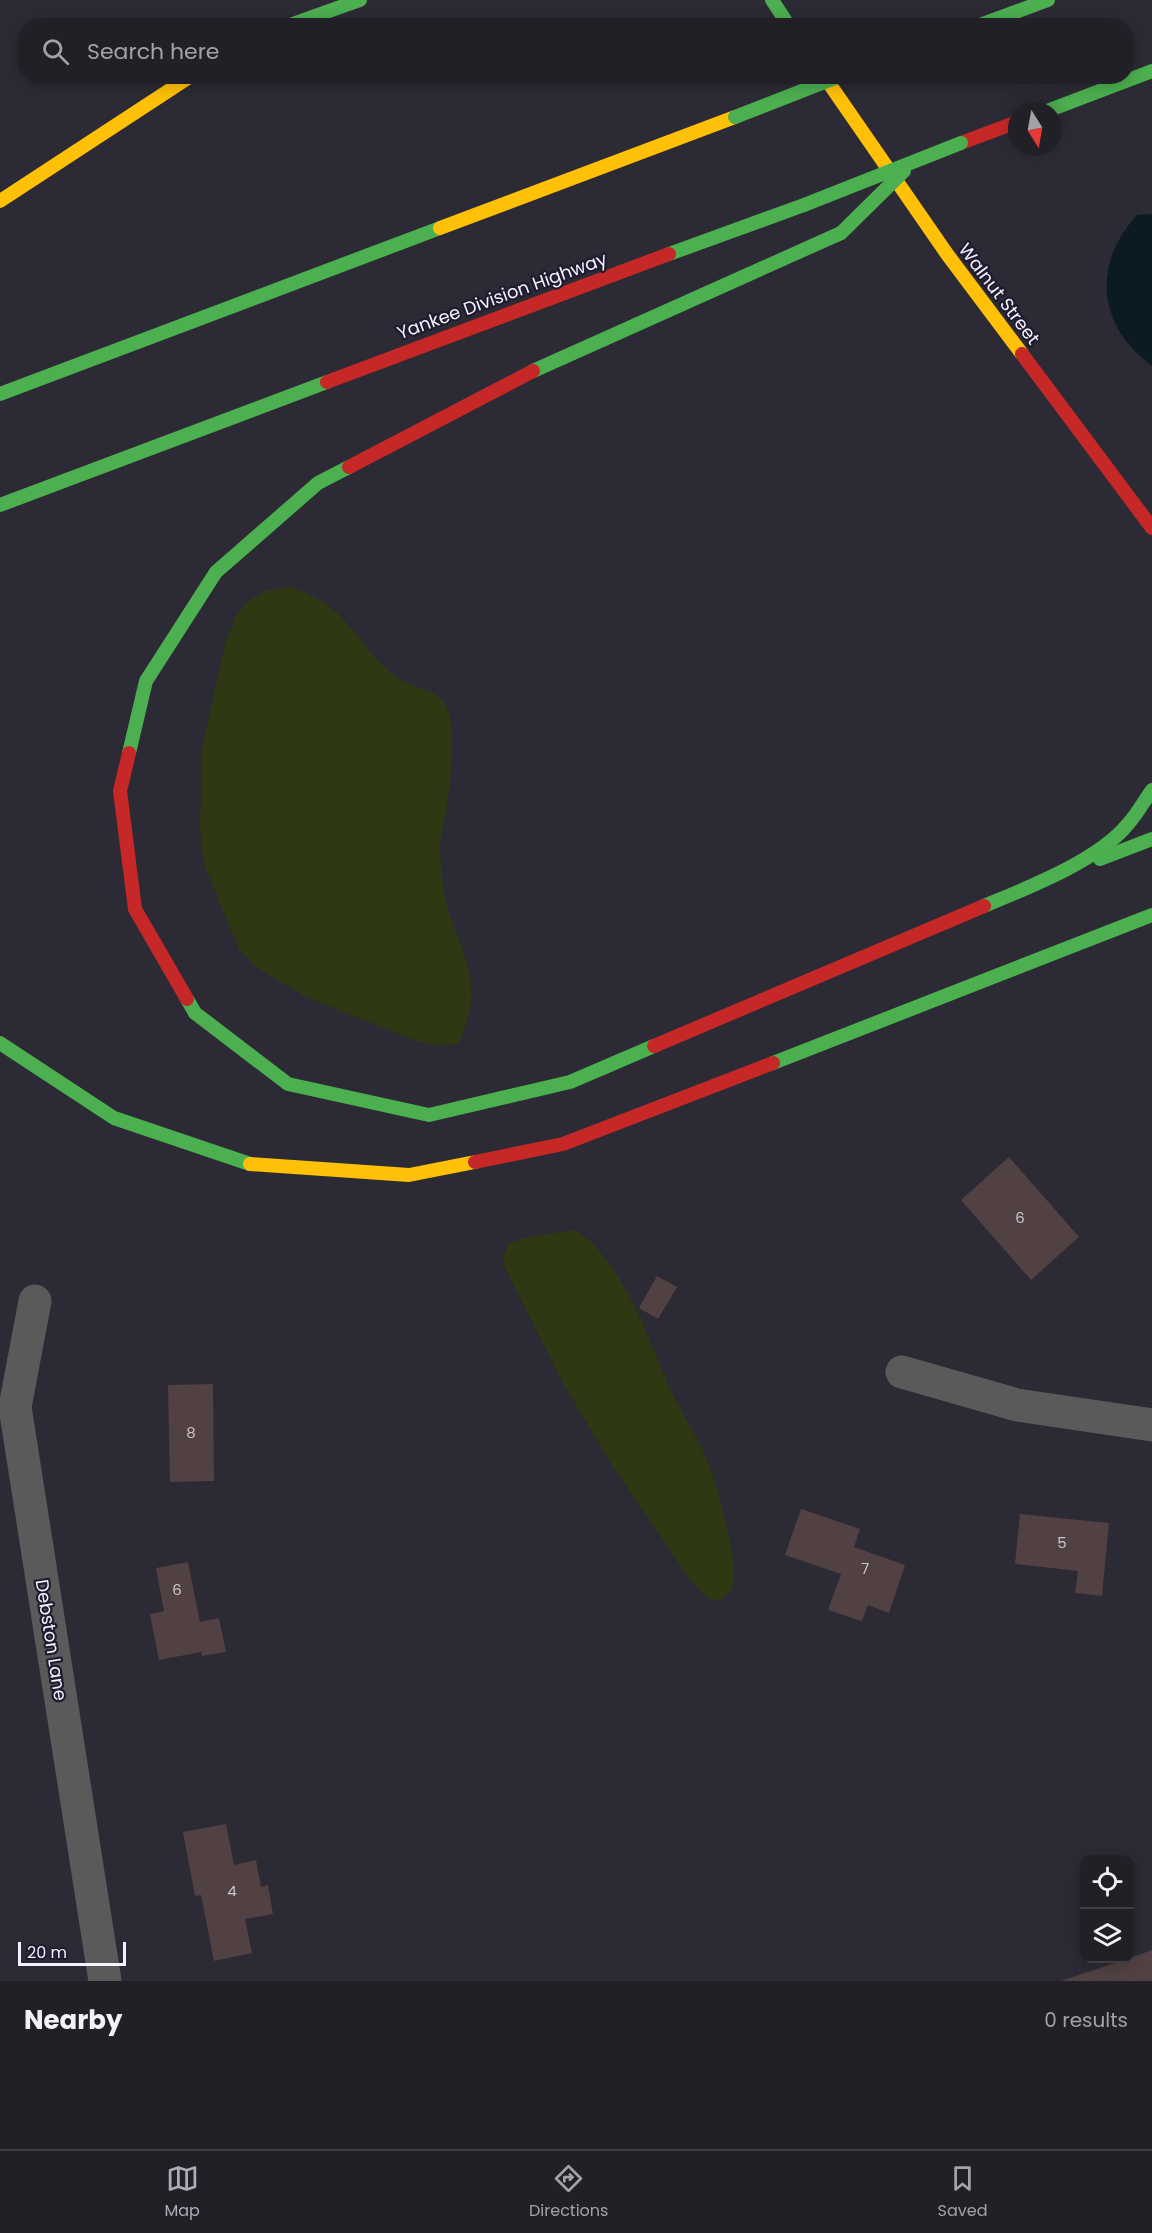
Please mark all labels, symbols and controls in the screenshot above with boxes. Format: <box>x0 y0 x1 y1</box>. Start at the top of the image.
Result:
search box <box>18 18 1134 84</box>
icon: search <box>39 35 72 68</box>
text: Search here <box>87 36 220 67</box>
north arrow <box>1008 102 1062 156</box>
street label: Walnut Street <box>953 238 1046 350</box>
street label: Yankee Division Highway <box>393 246 610 345</box>
house number: 6 <box>1015 1207 1025 1228</box>
house number: 8 <box>186 1422 196 1443</box>
house number: 5 <box>1057 1532 1067 1553</box>
house number: 7 <box>861 1558 869 1579</box>
street label: Debston Lane <box>30 1577 73 1702</box>
house number: 6 <box>172 1579 182 1600</box>
map controls <box>1080 1855 1134 1963</box>
button: locate <box>1080 1855 1134 1909</box>
house number: 4 <box>227 1880 237 1901</box>
button: layers <box>1080 1909 1134 1963</box>
scale bar <box>18 1939 126 1966</box>
text: 20 m <box>27 1941 67 1964</box>
text: Nearby <box>24 2002 122 2038</box>
text: 0 results <box>1044 2006 1128 2034</box>
tab: Map <box>165 2162 200 2223</box>
tab: Directions <box>529 2162 608 2223</box>
tab: Saved <box>938 2162 987 2223</box>

